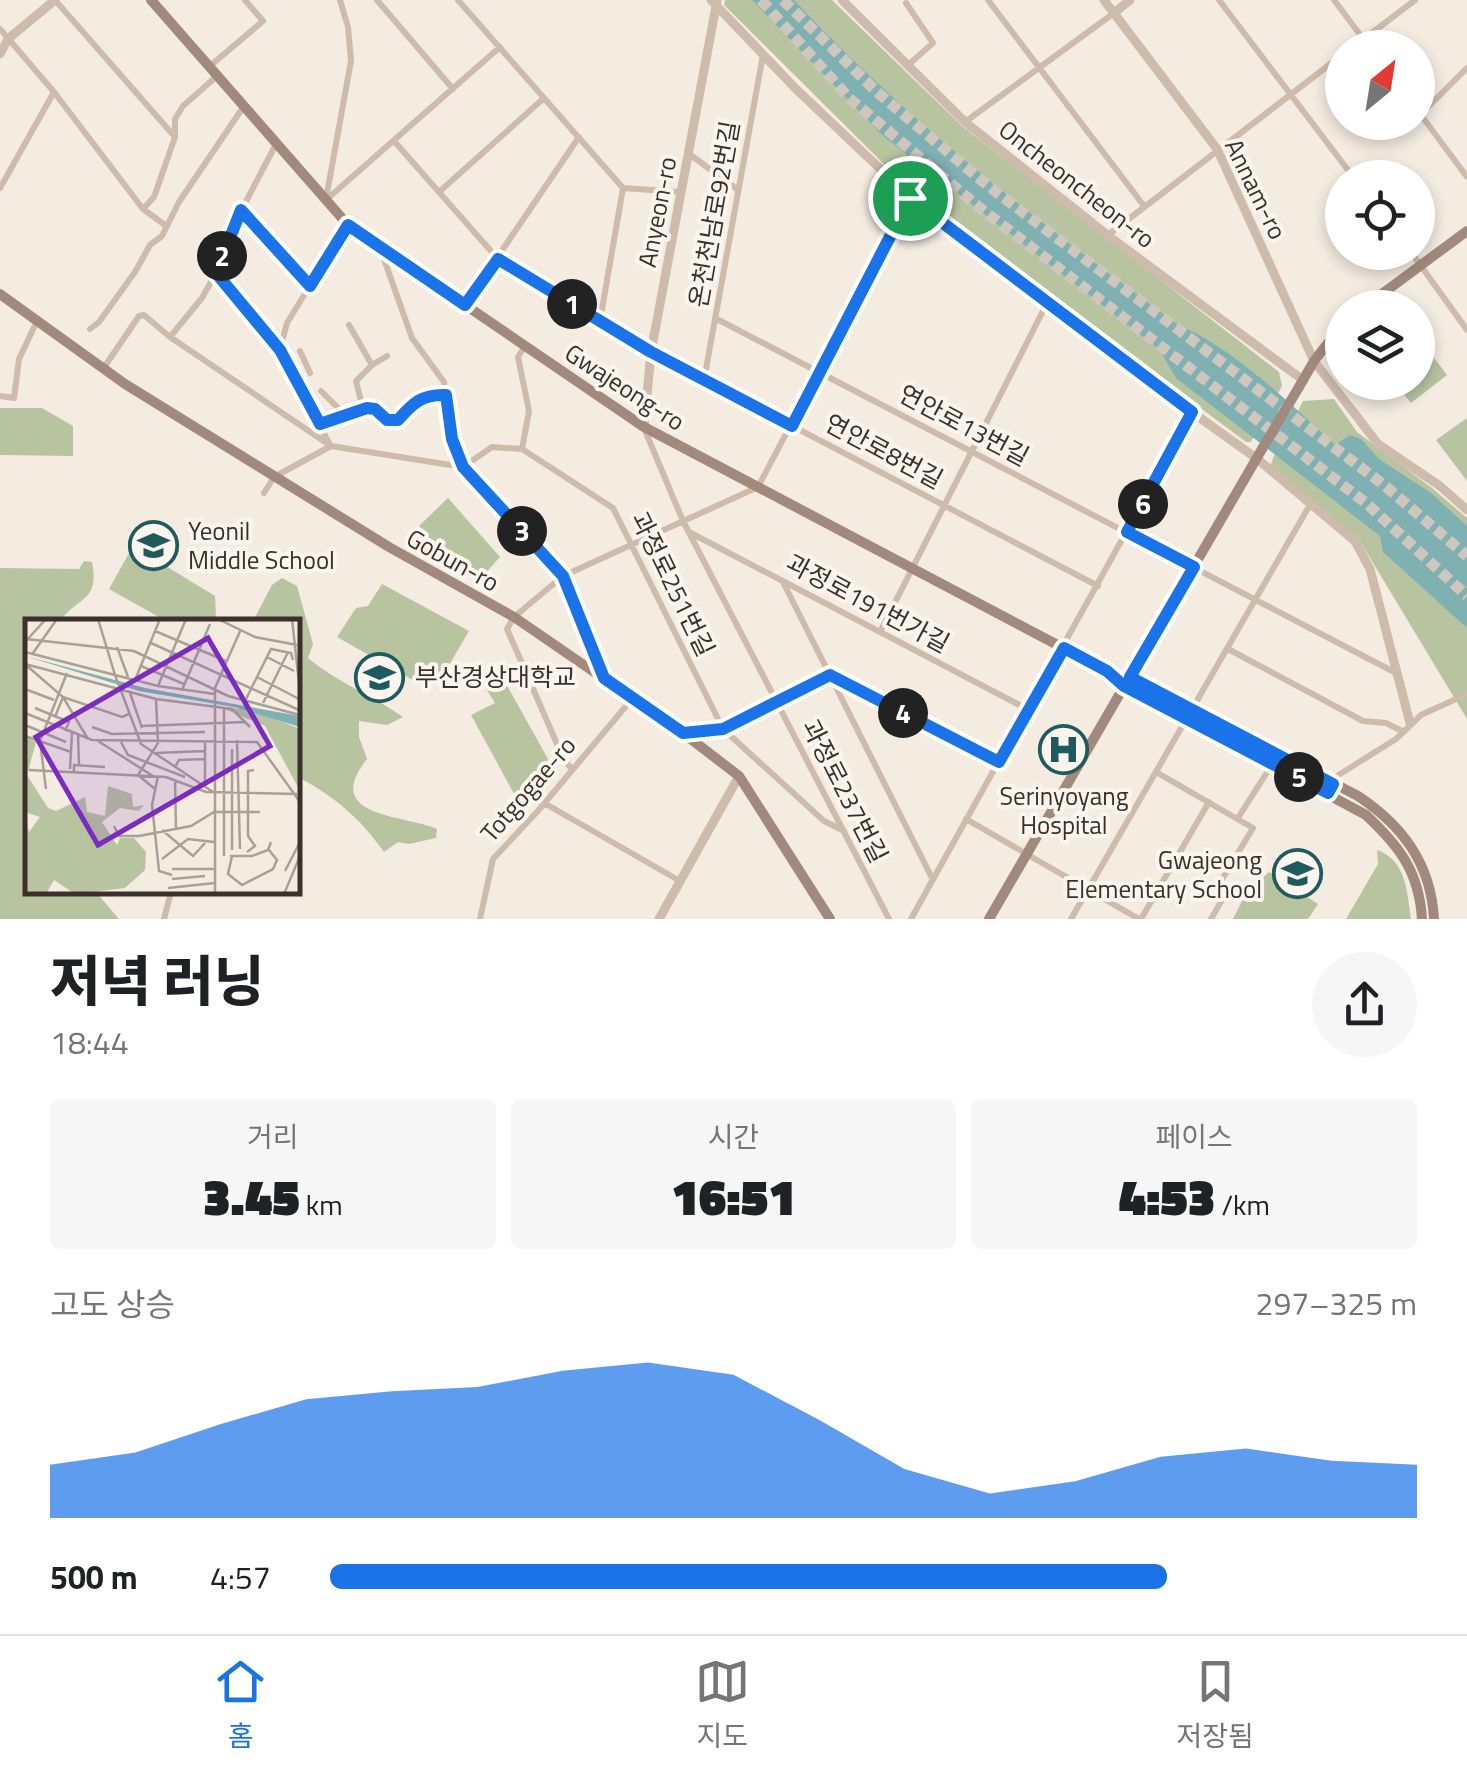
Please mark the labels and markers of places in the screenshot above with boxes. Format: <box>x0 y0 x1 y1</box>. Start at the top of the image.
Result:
pin <box>868 156 953 241</box>
pin: 2 <box>197 231 247 281</box>
pin: 1 <box>547 279 597 329</box>
pin: 6 <box>1118 479 1168 529</box>
pin: 3 <box>497 506 547 556</box>
place label: Yeonil Middle School <box>188 512 335 579</box>
school or university icon: Yeonil Middle School <box>127 519 179 571</box>
school or university icon: 부산경상대학교 <box>354 651 406 703</box>
place label: 부산경상대학교 <box>415 658 576 696</box>
pin: 4 <box>878 688 928 738</box>
hospital icon: Serinyoyang Hospital <box>1038 724 1090 776</box>
pin: 5 <box>1274 752 1324 802</box>
place label: Serinyoyang Hospital <box>999 777 1129 844</box>
place label: Gwajeong Elementary School <box>1065 841 1262 908</box>
school or university icon: Gwajeong Elementary School <box>1271 848 1323 900</box>

